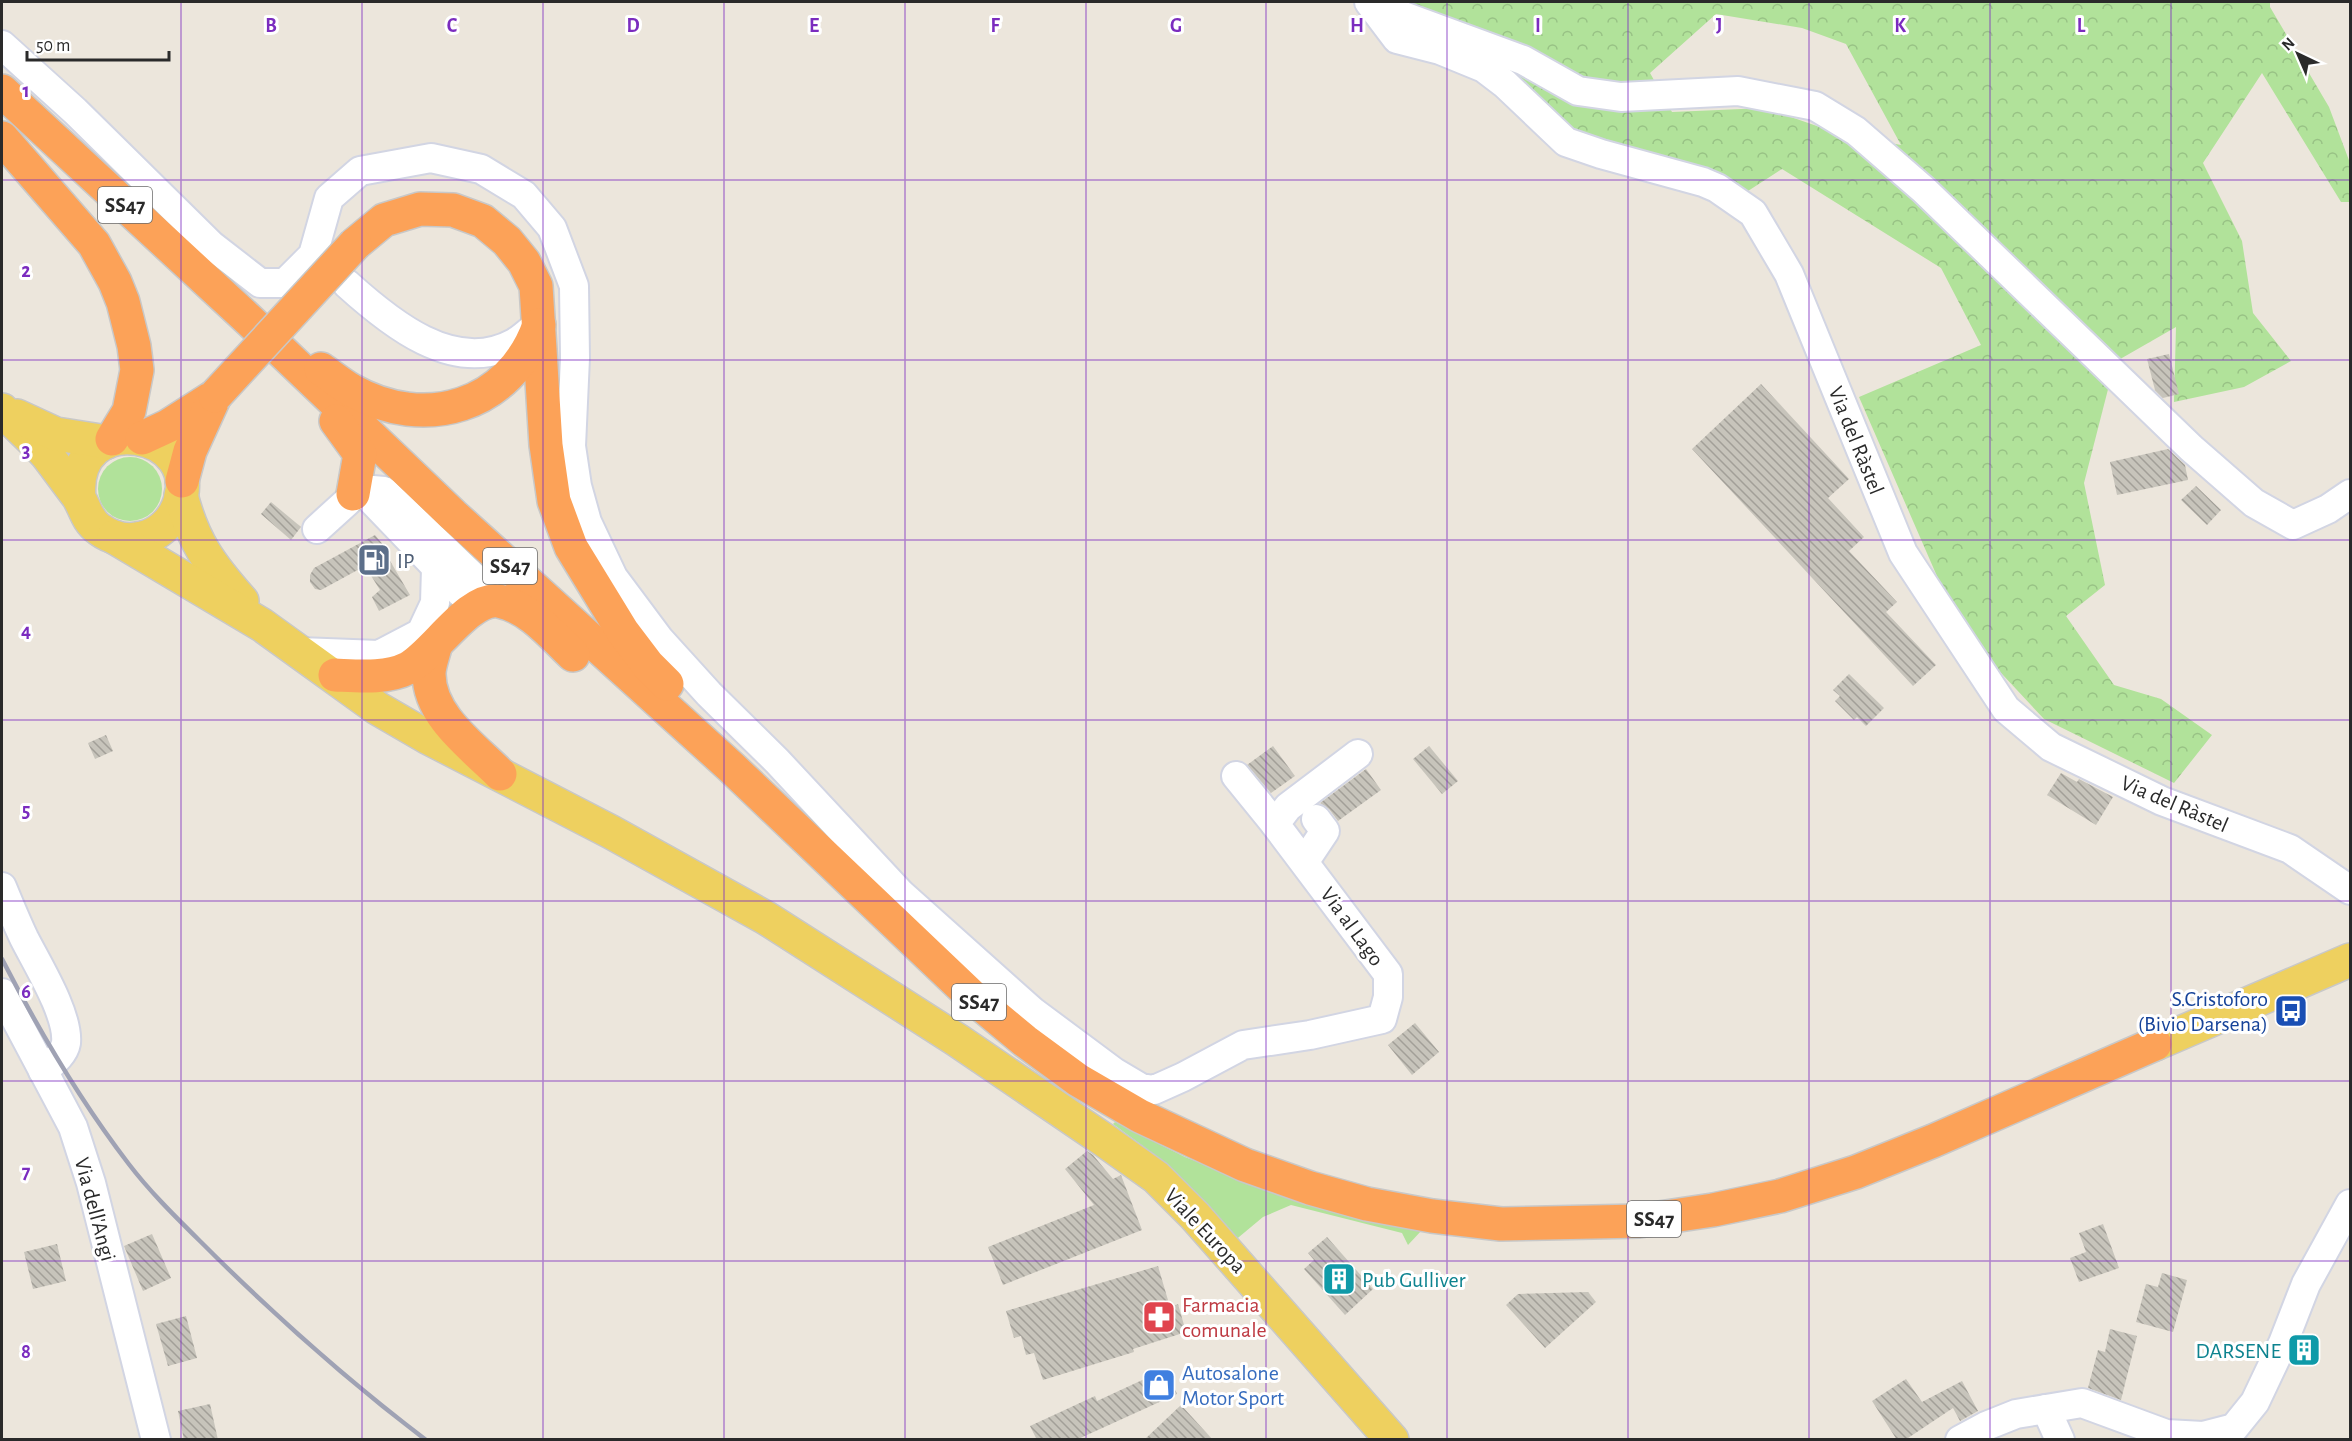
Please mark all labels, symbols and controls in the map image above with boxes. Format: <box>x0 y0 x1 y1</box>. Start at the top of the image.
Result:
text: B <box>265 16 277 36</box>
text: C <box>447 16 458 36</box>
text: D <box>626 16 640 36</box>
text: E <box>809 16 819 36</box>
text: F <box>990 16 1000 36</box>
text: G <box>1170 16 1182 36</box>
text: H <box>1350 16 1364 36</box>
text: I <box>1535 16 1541 36</box>
text: J <box>1716 16 1722 36</box>
text: K <box>1894 16 1906 36</box>
text: L <box>2077 16 2086 36</box>
scale bar <box>27 24 170 62</box>
north arrow <box>2268 24 2328 84</box>
text: N <box>2279 34 2298 54</box>
text: 50 m <box>36 37 70 55</box>
text: 1 <box>22 81 30 101</box>
road number: SS47 <box>98 187 152 223</box>
text: 2 <box>21 261 31 281</box>
street label: Via del Ràstel <box>1824 383 1888 498</box>
text: 3 <box>22 441 30 461</box>
fuel station icon: IP <box>356 542 392 578</box>
road number: SS47 <box>483 548 537 584</box>
place label: IP <box>397 550 414 572</box>
text: 4 <box>21 621 31 641</box>
street label: Via del Ràstel <box>2118 771 2232 836</box>
text: 5 <box>22 801 30 821</box>
street label: Via al Lago <box>1316 883 1388 970</box>
text: 6 <box>21 982 31 1002</box>
road number: SS47 <box>952 984 1006 1020</box>
place label: S.Cristoforo (Bivio Darsena) <box>2138 988 2268 1035</box>
bus stop icon: S.Cristoforo (Bivio Darsena) <box>2273 993 2309 1029</box>
street label: Via dell'Angi <box>71 1155 119 1263</box>
text: 7 <box>22 1162 31 1182</box>
street label: Viale Europa <box>1161 1184 1250 1277</box>
road number: SS47 <box>1627 1201 1681 1237</box>
building icon: Pub Gulliver <box>1321 1261 1357 1297</box>
place label: Pub Gulliver <box>1362 1269 1466 1291</box>
place label: Farmacia comunale <box>1182 1294 1267 1341</box>
pharmacy icon: Farmacia comunale <box>1141 1299 1177 1335</box>
building icon: DARSENE <box>2286 1332 2322 1368</box>
place label: DARSENE <box>2196 1340 2281 1362</box>
text: 8 <box>21 1342 31 1362</box>
place label: Autosalone Motor Sport <box>1182 1362 1284 1409</box>
shop icon: Autosalone Motor Sport <box>1141 1367 1177 1403</box>

